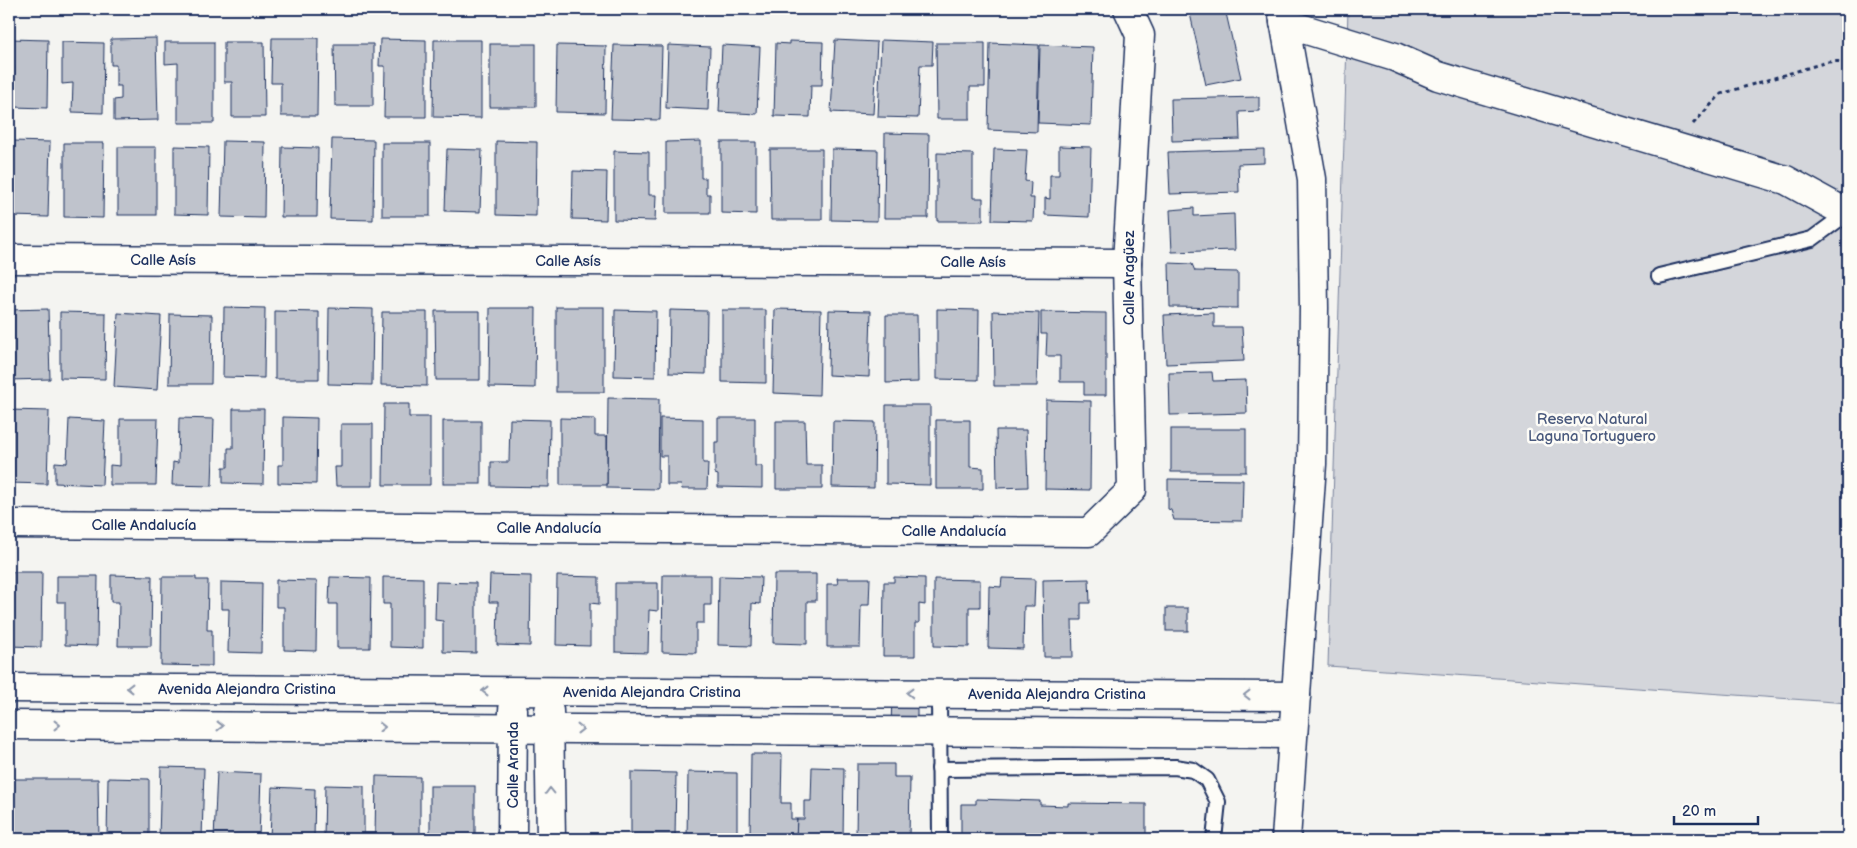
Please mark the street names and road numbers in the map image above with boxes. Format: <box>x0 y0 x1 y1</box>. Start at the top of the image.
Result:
street label: Calle Aragüez <box>1120 230 1139 325</box>
street label: Calle Asís <box>130 251 196 270</box>
street label: Calle Asís <box>535 252 601 271</box>
street label: Calle Asís <box>940 253 1006 272</box>
street label: Calle Andalucía <box>91 516 197 535</box>
street label: Calle Andalucía <box>496 519 602 538</box>
street label: Calle Andalucía <box>901 522 1007 541</box>
street label: Avenida Alejandra Cristina <box>158 680 336 699</box>
street label: Avenida Alejandra Cristina <box>563 683 741 702</box>
street label: Avenida Alejandra Cristina <box>968 685 1146 704</box>
street label: Calle Aranda <box>504 721 523 809</box>

